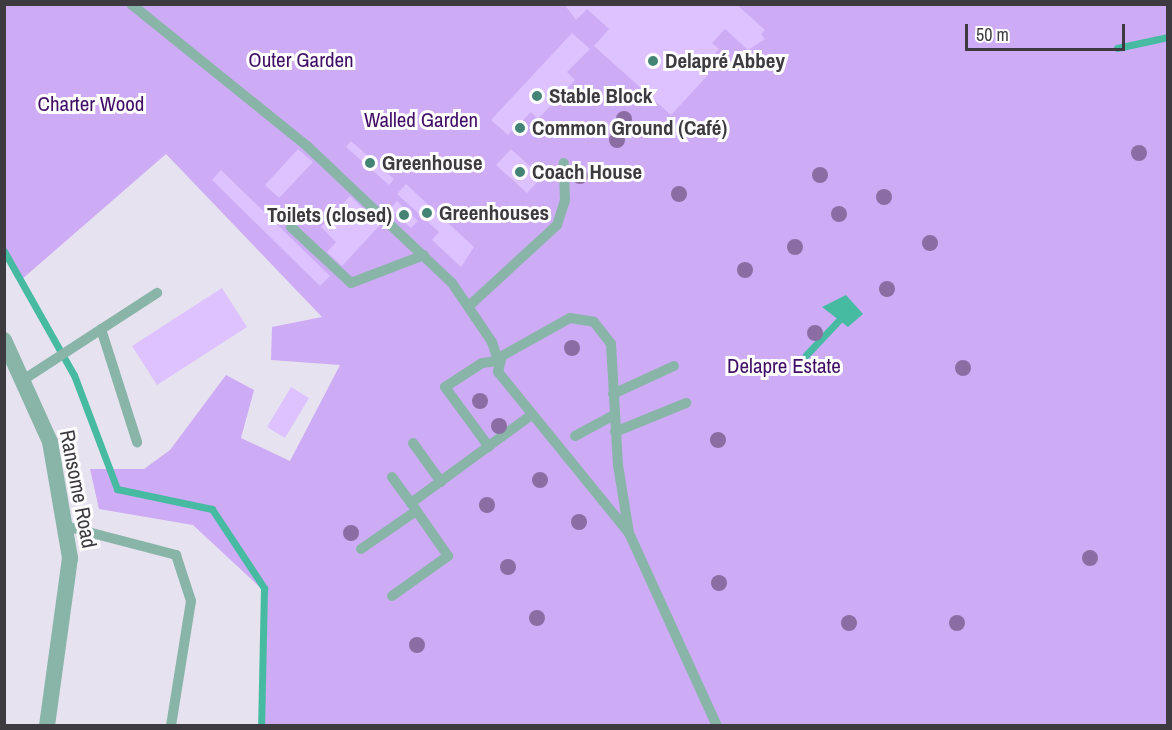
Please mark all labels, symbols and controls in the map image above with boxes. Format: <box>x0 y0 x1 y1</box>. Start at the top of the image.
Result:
scale bar <box>968 12 1128 50</box>
text: 50 m <box>976 22 1009 47</box>
park label: Outer Garden <box>248 47 354 73</box>
place label: Delapré Abbey <box>665 48 786 74</box>
marker: Delapré Abbey <box>646 54 660 68</box>
place label: Stable Block <box>549 83 652 109</box>
marker: Stable Block <box>530 89 544 103</box>
park label: Charter Wood <box>38 91 144 117</box>
park label: Walled Garden <box>364 107 478 133</box>
place label: Common Ground (Café) <box>532 115 727 141</box>
marker: Common Ground (Café) <box>513 121 527 135</box>
place label: Greenhouse <box>382 150 482 176</box>
marker: Greenhouse <box>363 156 377 170</box>
place label: Coach House <box>532 159 642 185</box>
marker: Coach House <box>513 165 527 179</box>
place label: Greenhouses <box>439 200 549 226</box>
place label: Toilets (closed) <box>267 202 392 228</box>
marker: Greenhouses <box>420 206 434 220</box>
marker: Toilets (closed) <box>397 208 411 222</box>
park label: Delapre Estate <box>727 353 841 379</box>
street label: Ransome Road <box>54 428 102 550</box>

